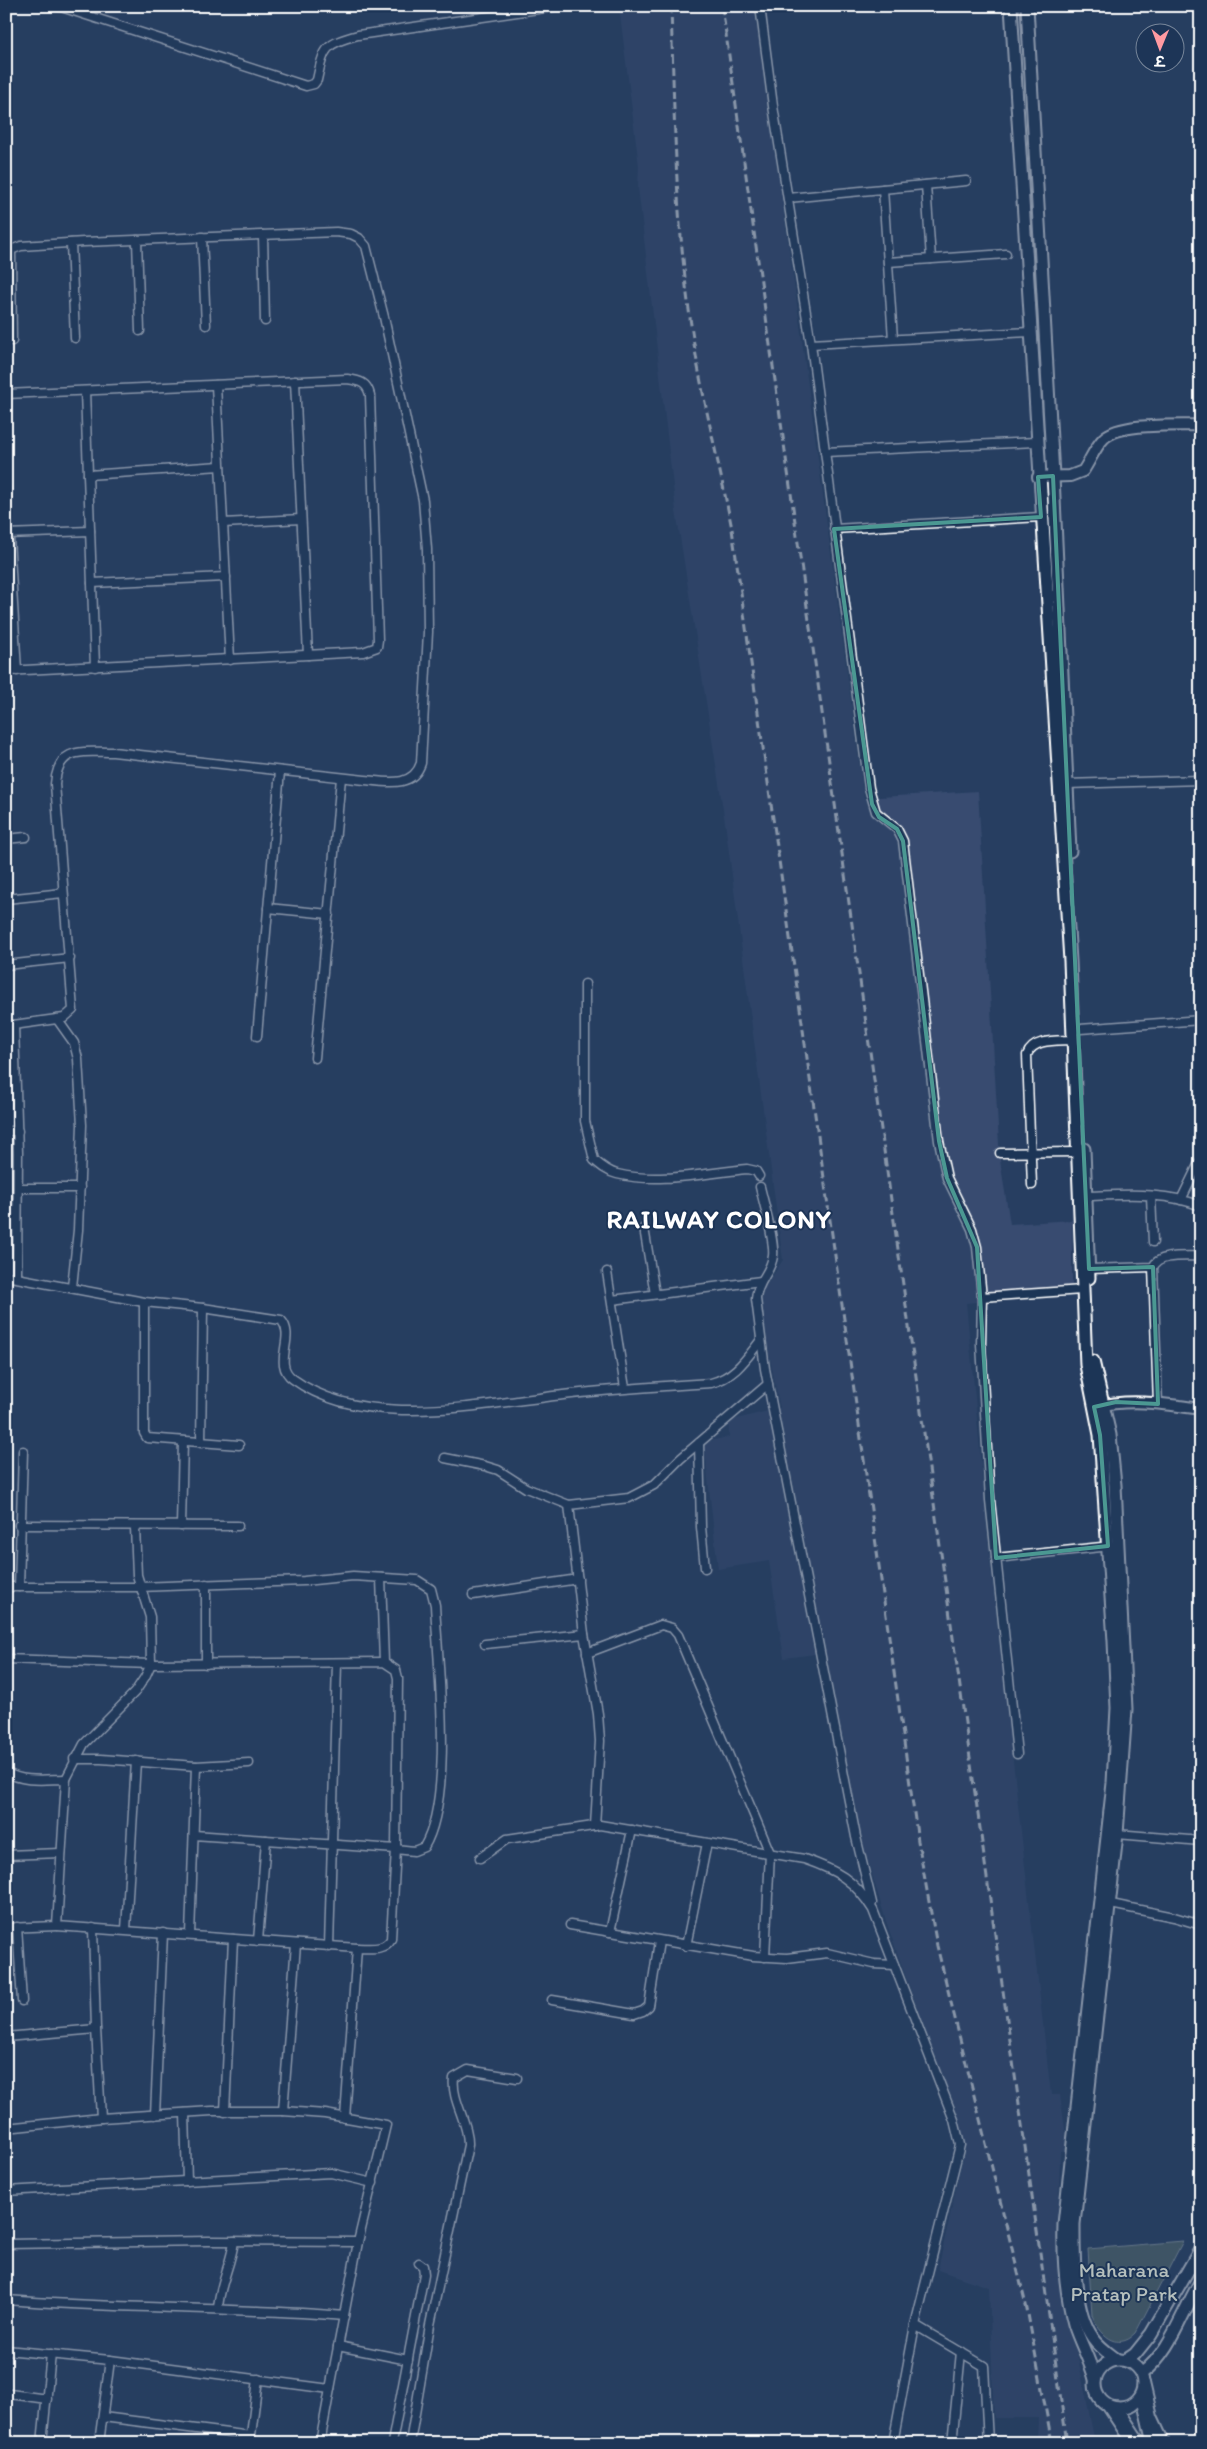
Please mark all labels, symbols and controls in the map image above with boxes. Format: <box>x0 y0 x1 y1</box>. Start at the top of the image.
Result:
north arrow <box>1134 22 1184 72</box>
text: उ <box>1153 52 1167 69</box>
district label: RAILWAY COLONY <box>606 1203 832 1235</box>
park label: Maharana Pratap Park <box>1070 2257 1178 2306</box>

